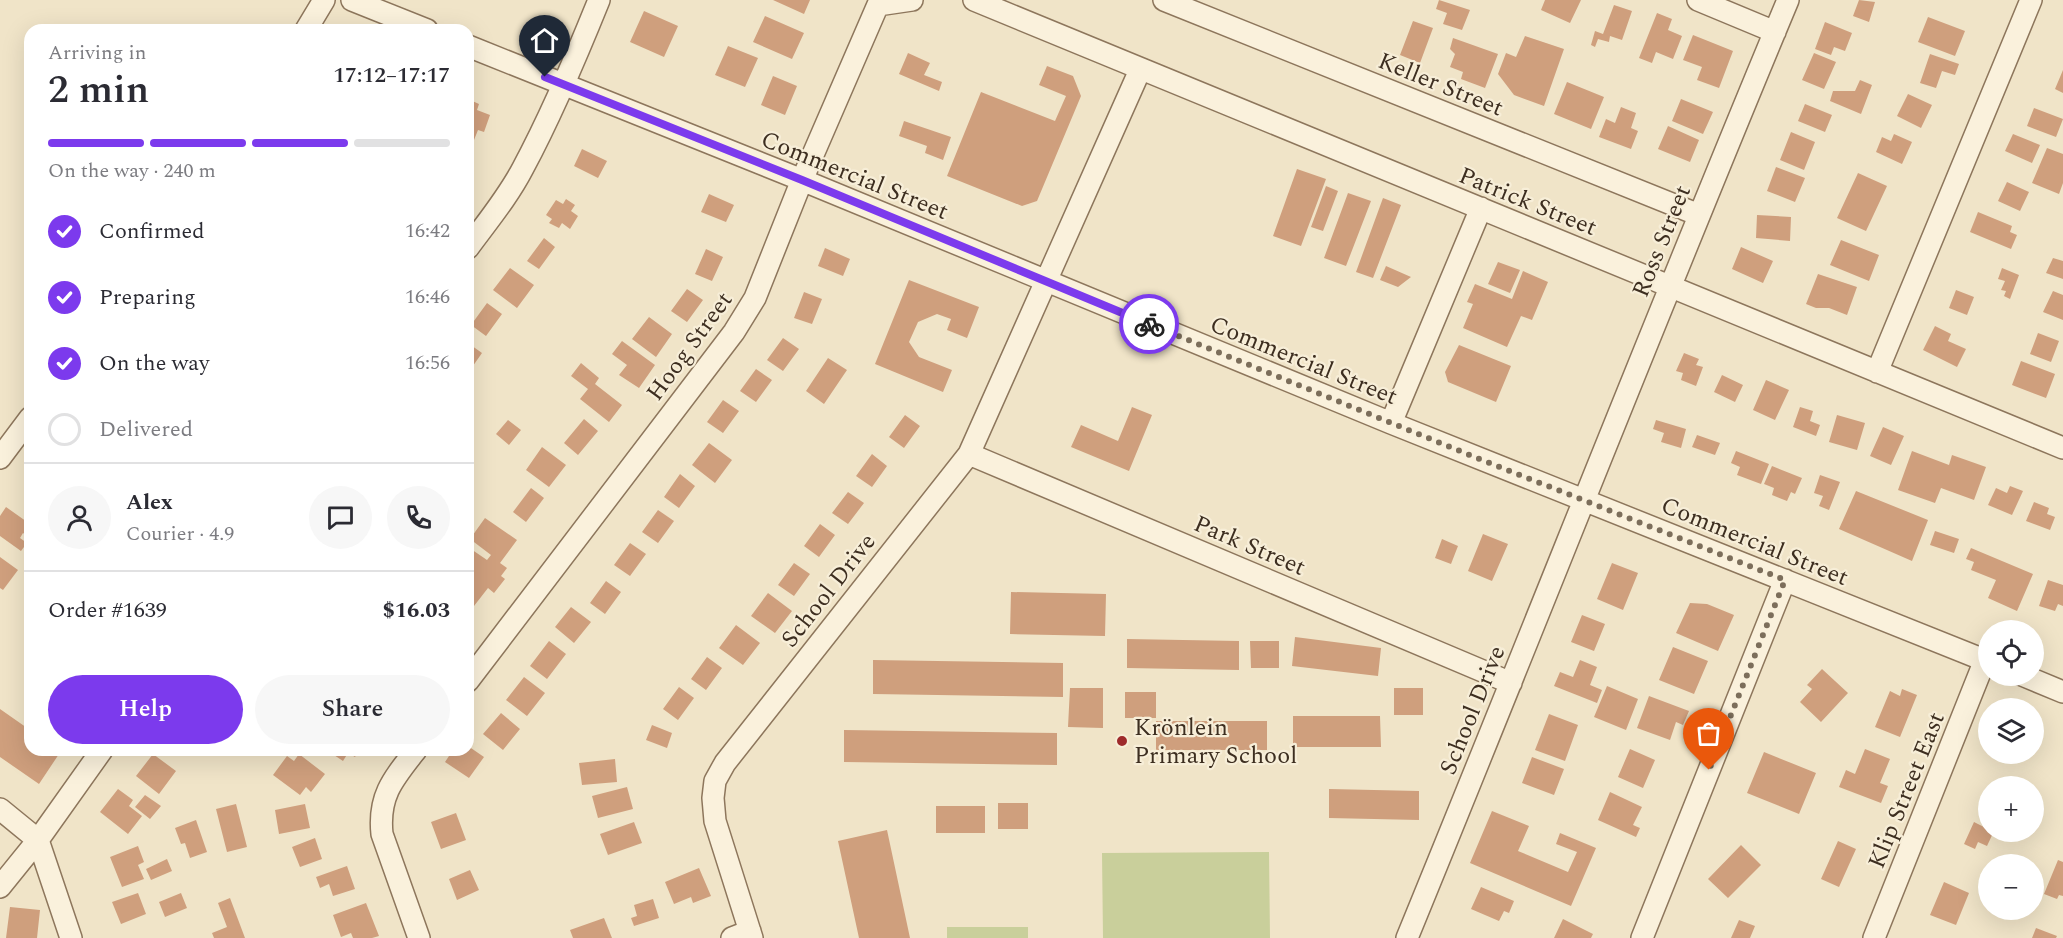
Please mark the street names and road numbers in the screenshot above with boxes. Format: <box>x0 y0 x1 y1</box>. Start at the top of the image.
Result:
street label: Keller Street <box>1372 43 1509 126</box>
street label: Commercial Street <box>755 122 954 230</box>
street label: Patrick Street <box>1453 158 1602 246</box>
street label: Ross Street <box>1623 180 1701 303</box>
street label: Hoog Street <box>638 284 742 409</box>
street label: Commercial Street <box>1204 307 1403 415</box>
street label: Commercial Street <box>1655 488 1854 596</box>
street label: Park Street <box>1188 506 1311 586</box>
street label: School Drive <box>773 526 885 656</box>
street label: School Drive <box>1431 640 1515 780</box>
street label: Klip Street East <box>1859 707 1955 874</box>

